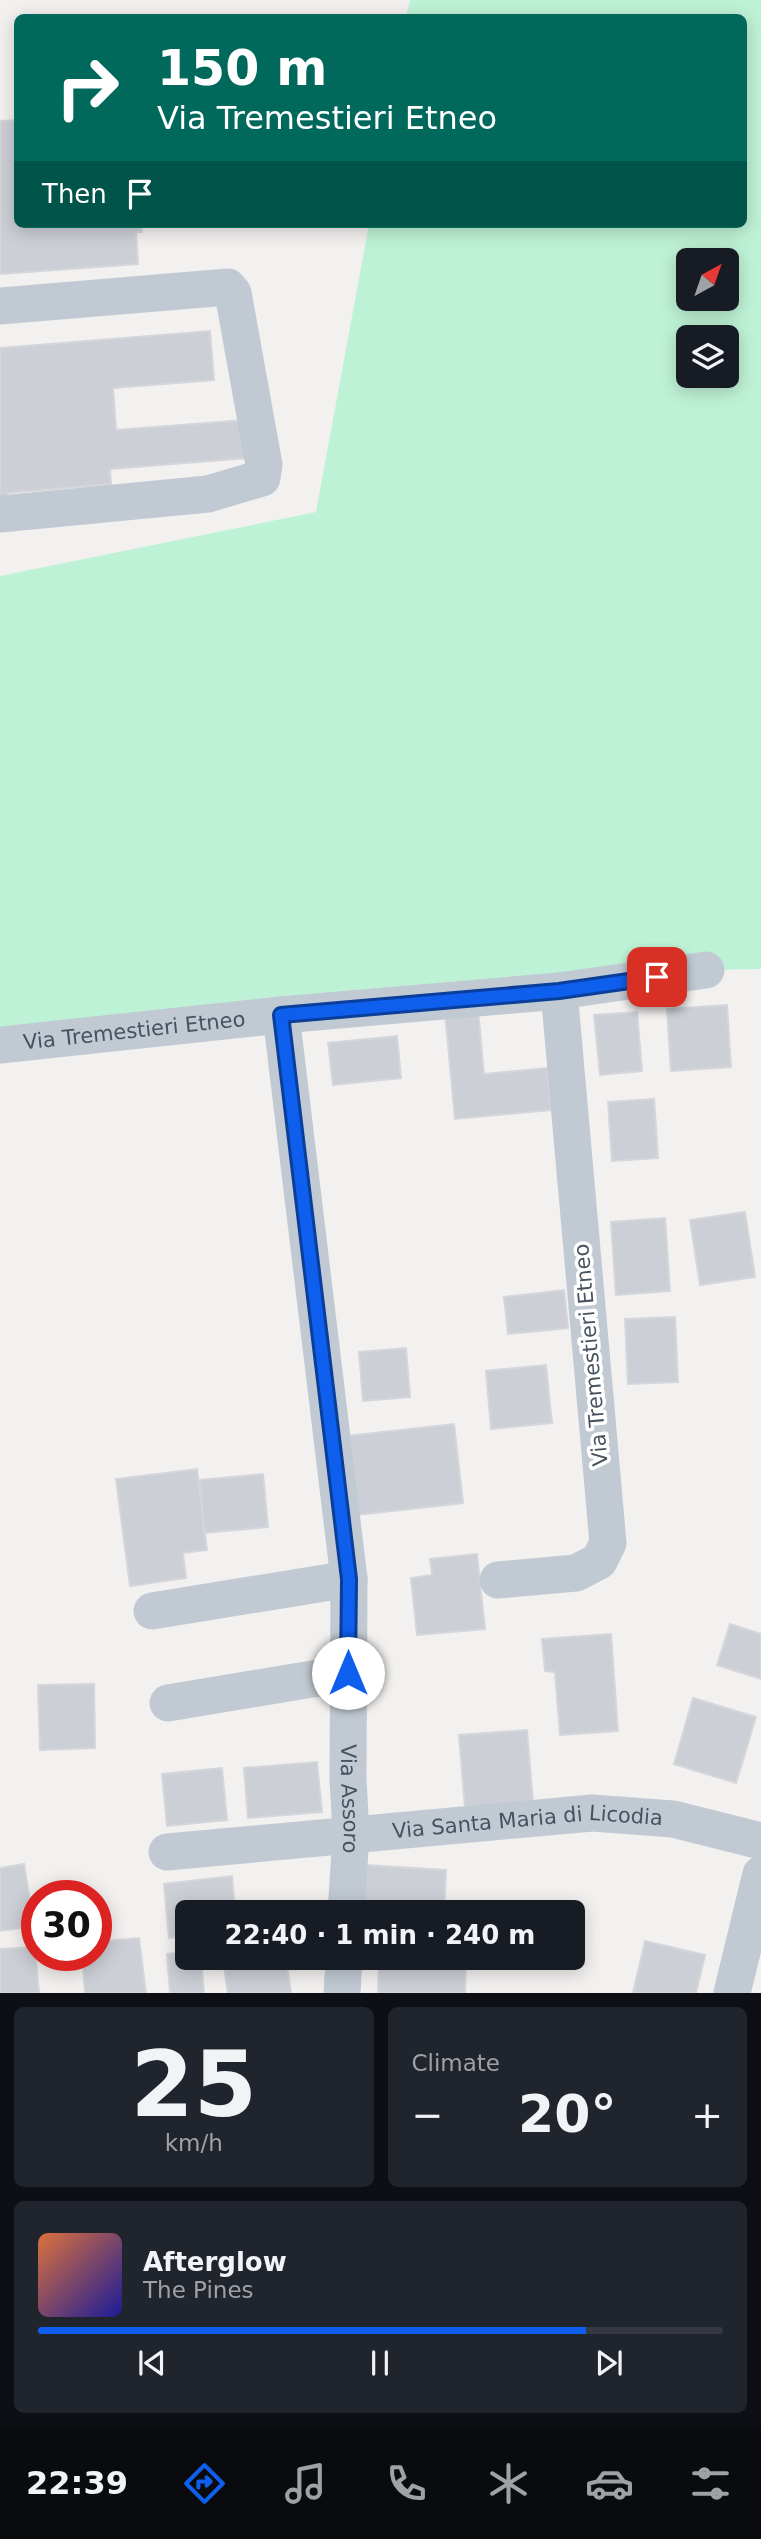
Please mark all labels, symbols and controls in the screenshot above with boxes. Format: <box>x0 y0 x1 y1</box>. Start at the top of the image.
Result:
text: 150 m <box>157 40 327 97</box>
icon: right <box>42 42 133 133</box>
text: Via Tremestieri Etneo <box>157 99 497 137</box>
icon: arrive <box>121 175 159 213</box>
text: Then <box>42 179 107 209</box>
north arrow <box>676 248 738 312</box>
map controls <box>676 248 739 388</box>
button: layers <box>676 325 739 388</box>
pin <box>627 947 687 1007</box>
icon: arrive <box>638 958 676 996</box>
street label: Via Tremestieri Etneo <box>22 1007 247 1054</box>
street label: Via Tremestieri Etneo <box>569 1243 613 1467</box>
position arrow <box>311 1636 385 1710</box>
street label: Via Assoro <box>336 1744 363 1854</box>
street label: Via Santa Maria di Licodia <box>391 1801 664 1843</box>
speed limit sign: 30 <box>21 1880 112 1971</box>
text: 22:40 · 1 min · 240 m <box>225 1920 535 1950</box>
text: 25 <box>130 2032 257 2137</box>
text: Climate <box>412 2050 500 2076</box>
text: 20° <box>518 2084 616 2144</box>
text: − <box>412 2093 443 2137</box>
text: + <box>691 2093 723 2137</box>
text: km/h <box>165 2130 223 2156</box>
text: Afterglow <box>143 2247 287 2277</box>
text: The Pines <box>143 2277 254 2303</box>
icon: previous <box>133 2344 171 2382</box>
icon: pause <box>361 2344 399 2382</box>
icon: next <box>590 2344 628 2382</box>
icon: directions <box>180 2459 229 2508</box>
icon: music <box>281 2459 330 2508</box>
icon: phone <box>382 2459 431 2508</box>
icon: climate <box>484 2459 533 2508</box>
icon: car <box>585 2459 634 2508</box>
icon: filters <box>686 2459 735 2508</box>
text: 22:39 <box>26 2464 128 2502</box>

